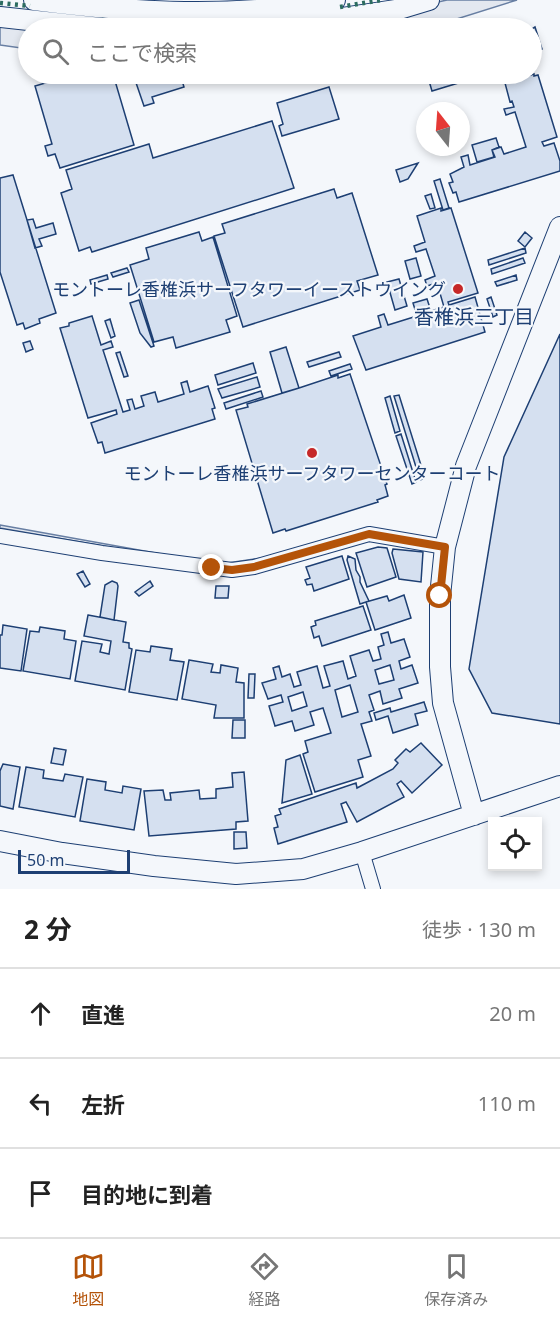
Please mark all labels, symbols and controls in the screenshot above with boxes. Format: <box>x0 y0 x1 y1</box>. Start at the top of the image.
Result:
search box <box>18 18 542 84</box>
icon: search <box>39 35 72 68</box>
text: ここで検索 <box>87 37 197 67</box>
north arrow <box>416 102 470 156</box>
place label: モントーレ香椎浜サーフタワーイーストウイング <box>52 277 446 301</box>
marker: モントーレ香椎浜サーフタワーイーストウイング <box>451 282 465 296</box>
district label: 香椎浜三丁目 <box>414 303 534 330</box>
marker: モントーレ香椎浜サーフタワーセンターコート <box>305 446 319 460</box>
place label: モントーレ香椎浜サーフタワーセンターコート <box>124 461 500 485</box>
route end <box>198 554 224 580</box>
route start <box>426 582 452 608</box>
map controls <box>488 817 542 871</box>
button: locate <box>488 817 542 871</box>
scale bar <box>18 847 130 874</box>
text: 50 m <box>27 849 64 871</box>
text: 2 分 <box>24 911 72 947</box>
text: 徒歩 · 130 m <box>422 916 536 943</box>
icon: ahead <box>24 997 57 1030</box>
text: 直進 <box>81 999 125 1029</box>
text: 20 m <box>489 1000 536 1027</box>
icon: left <box>24 1087 57 1120</box>
text: 左折 <box>81 1089 125 1119</box>
text: 110 m <box>478 1090 536 1117</box>
icon: arrive <box>24 1177 57 1210</box>
text: 目的地に到着 <box>81 1179 213 1209</box>
tab: 地図 <box>72 1250 105 1310</box>
tab: 経路 <box>248 1250 281 1310</box>
tab: 保存済み <box>424 1250 488 1310</box>

